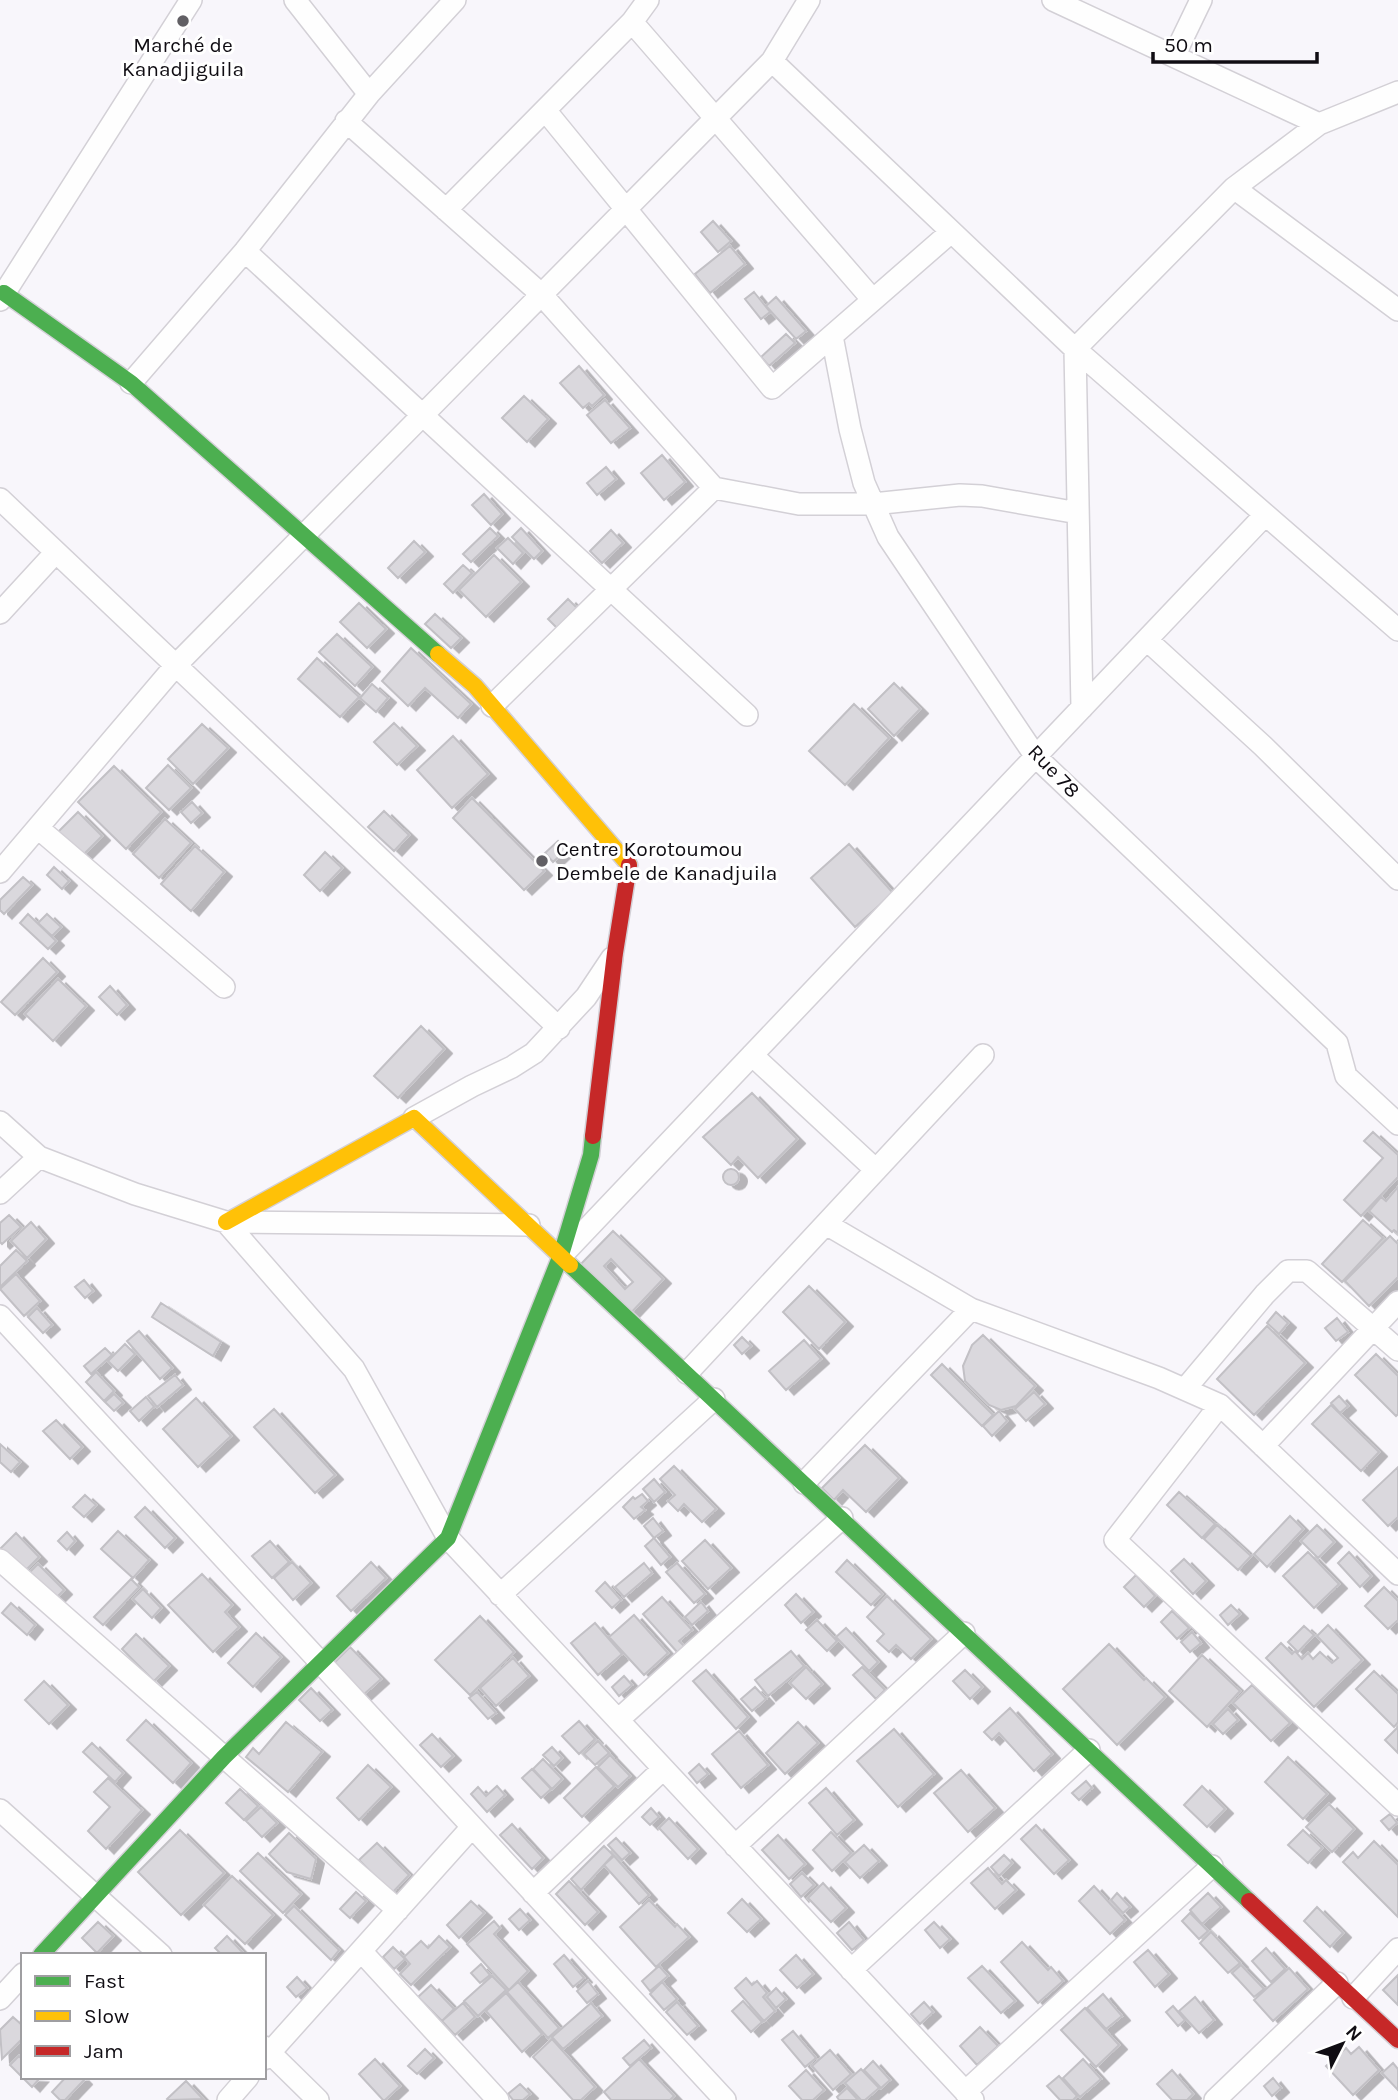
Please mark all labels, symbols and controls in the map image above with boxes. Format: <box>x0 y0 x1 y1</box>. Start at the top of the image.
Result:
marker: Marché de Kanadjiguila <box>175 13 191 29</box>
scale bar <box>1153 21 1318 65</box>
place label: Marché de Kanadjiguila <box>122 33 244 81</box>
text: 50 m <box>1164 33 1213 57</box>
street label: Rue 78 <box>1023 740 1085 802</box>
place label: Centre Korotoumou Dembele de Kanadjuila <box>556 837 777 885</box>
marker: Centre Korotoumou Dembele de Kanadjuila <box>534 853 550 869</box>
legend <box>21 1953 266 2079</box>
text: Fast <box>84 1969 125 1993</box>
text: Slow <box>84 2004 129 2028</box>
north arrow <box>1307 2009 1377 2079</box>
text: N <box>1341 2021 1367 2046</box>
text: Jam <box>84 2039 124 2063</box>

